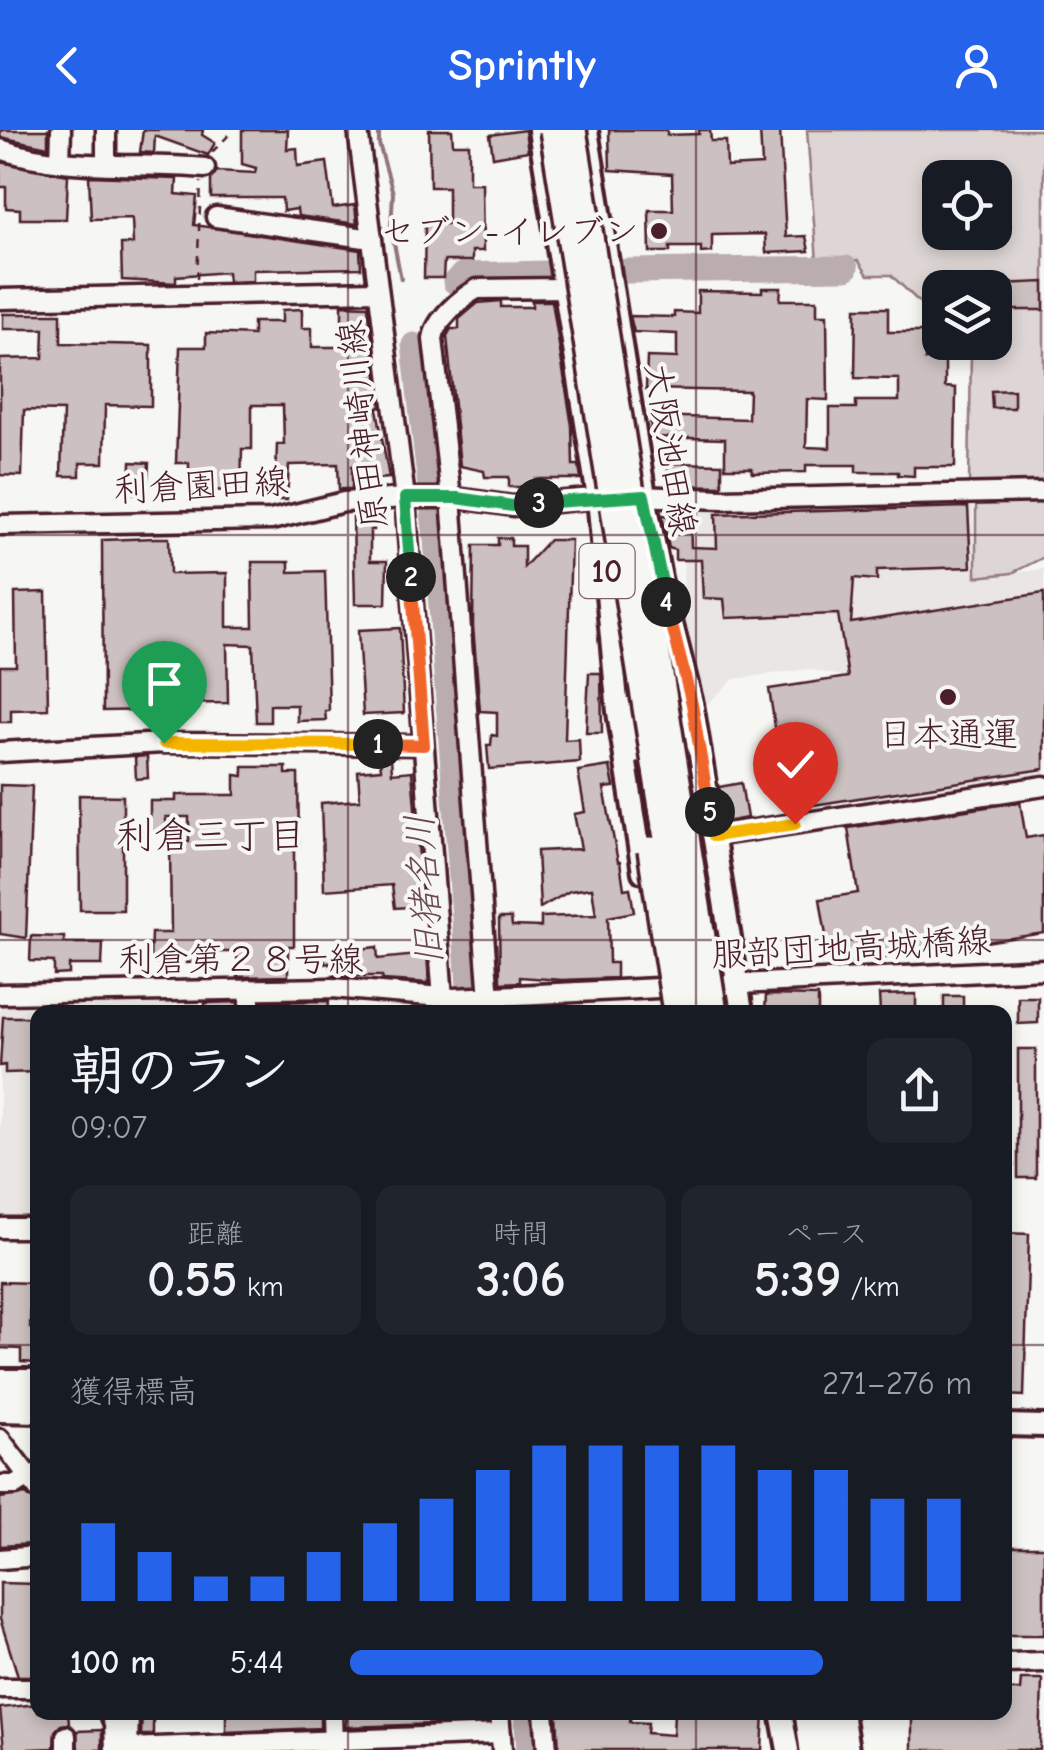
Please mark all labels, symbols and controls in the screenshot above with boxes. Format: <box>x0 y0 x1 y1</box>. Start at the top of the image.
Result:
icon: back <box>40 38 95 93</box>
icon: person <box>949 38 1004 93</box>
text: Sprintly <box>448 39 596 91</box>
map controls <box>922 160 1012 360</box>
button: locate <box>922 160 1012 250</box>
place label: セブン-イレブン <box>380 211 639 252</box>
marker: セブン-イレブン <box>648 220 670 242</box>
button: layers <box>922 270 1012 360</box>
street label: 原田神崎川線 <box>329 318 396 532</box>
street label: 大阪池田線 <box>637 359 704 539</box>
street label: 利倉園田線 <box>113 460 289 511</box>
pin: 3 <box>514 478 564 528</box>
text: 3 <box>532 487 546 519</box>
road number: 10 <box>580 544 634 598</box>
pin: 2 <box>386 552 436 602</box>
text: 2 <box>404 561 418 593</box>
pin: 4 <box>641 577 691 627</box>
text: 4 <box>659 586 673 618</box>
pin <box>122 641 207 744</box>
icon: arrive <box>137 656 192 711</box>
marker: 日本通運 <box>937 686 959 708</box>
place label: 日本通運 <box>878 714 1018 755</box>
pin: 1 <box>353 719 403 769</box>
pin <box>753 722 838 825</box>
text: 1 <box>372 728 384 760</box>
icon: check <box>768 737 823 792</box>
pin: 5 <box>685 787 735 837</box>
text: 5 <box>703 796 717 828</box>
water label: 旧猪名川 <box>398 813 452 967</box>
district label: 利倉三丁目 <box>116 814 306 858</box>
street label: 服部団地高城橋線 <box>710 920 992 975</box>
street label: 利倉第２８号線 <box>118 939 364 980</box>
button: share <box>867 1038 972 1143</box>
text: 朝のラン <box>70 1039 290 1103</box>
text: 09:07 <box>70 1109 147 1146</box>
text: 距離 <box>187 1218 243 1250</box>
text: 時間 <box>493 1218 549 1250</box>
text: ペース <box>785 1218 868 1250</box>
text: 0.55 <box>147 1251 238 1309</box>
text: 3:06 <box>476 1251 566 1309</box>
text: 5:39 <box>754 1251 841 1309</box>
text: km <box>238 1271 284 1303</box>
text: /km <box>841 1271 900 1303</box>
text: 271–276 m <box>822 1365 972 1402</box>
text: 獲得標高 <box>70 1373 198 1410</box>
text: 100 m <box>70 1644 156 1681</box>
text: 5:44 <box>230 1644 284 1681</box>

